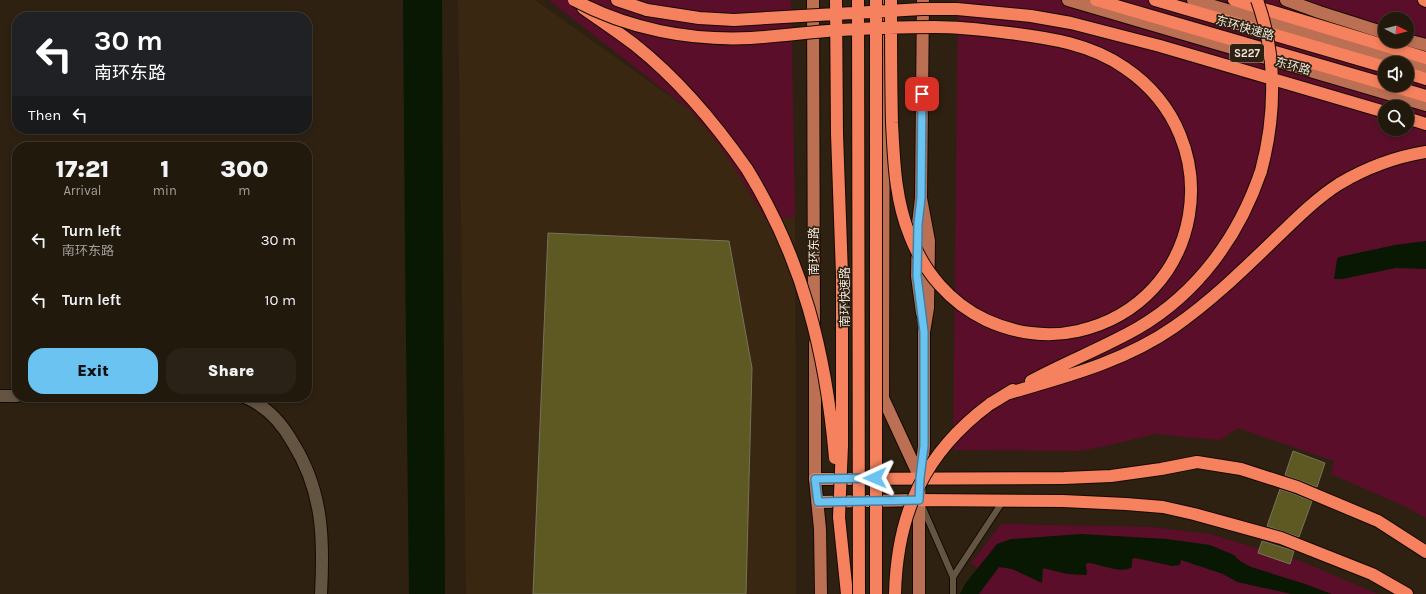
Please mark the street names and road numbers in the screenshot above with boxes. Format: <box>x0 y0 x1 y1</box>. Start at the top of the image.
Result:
street label: 东环快速路 <box>1214 13 1276 43</box>
road number: S227 <box>1230 44 1264 62</box>
street label: 东环路 <box>1274 54 1312 78</box>
street label: 南环东路 <box>807 227 821 275</box>
street label: 南环快速路 <box>838 267 852 327</box>

